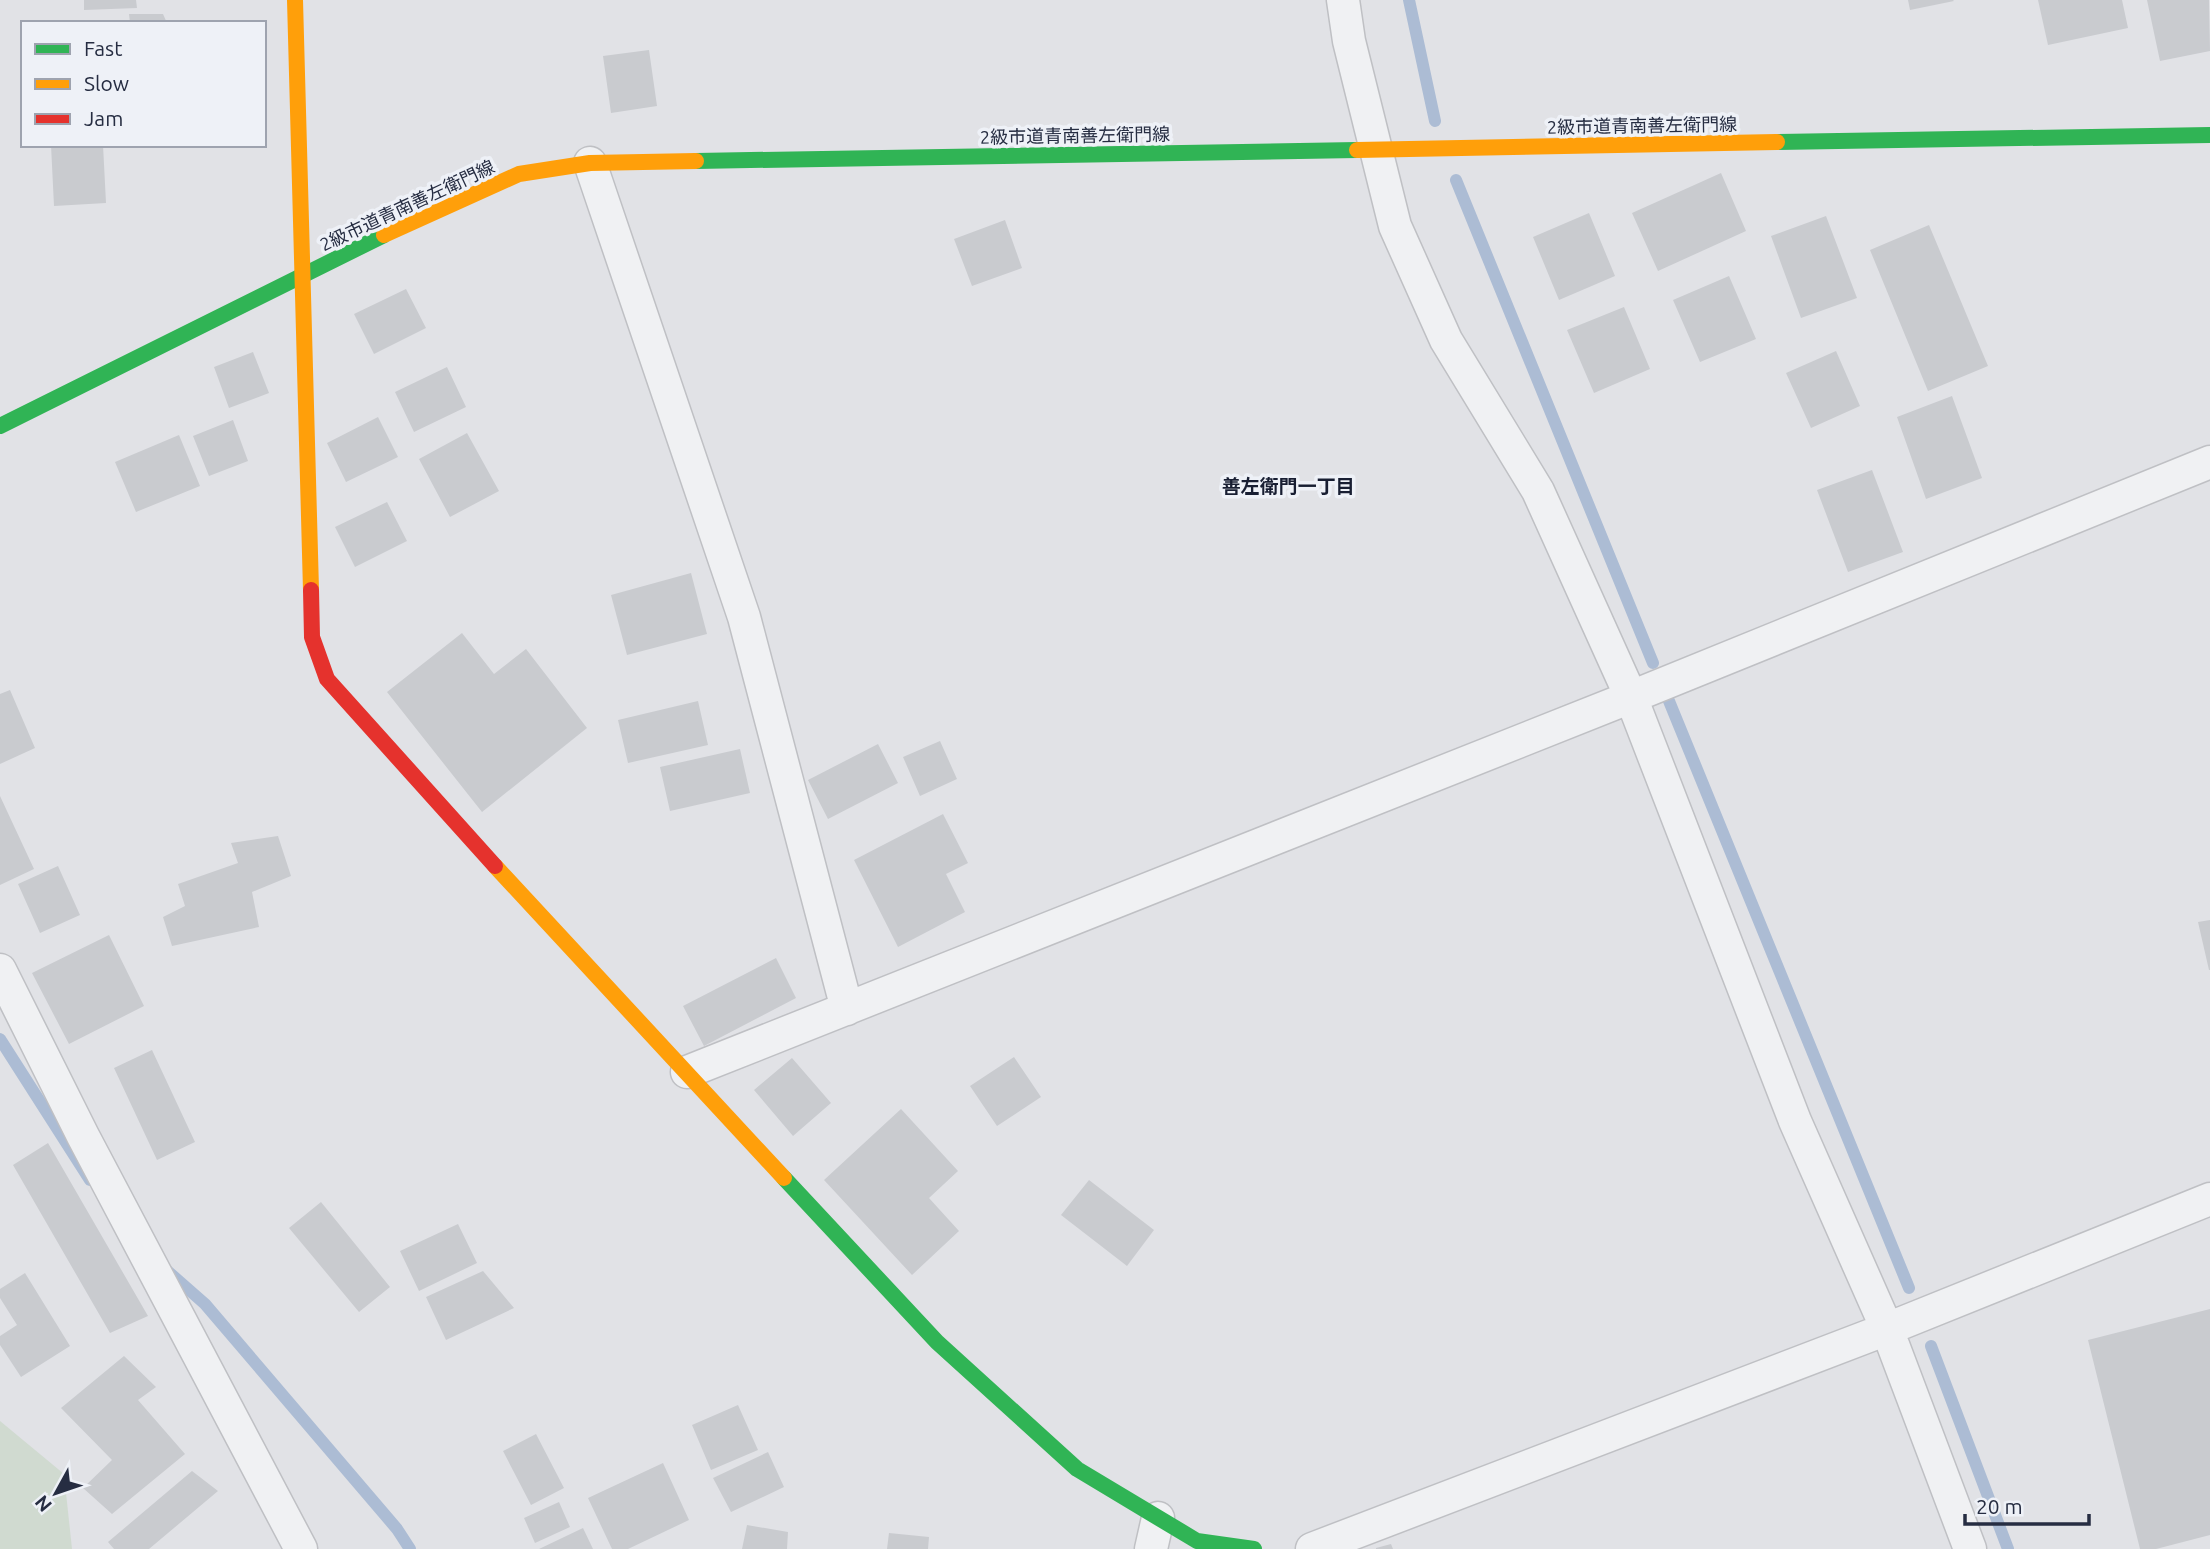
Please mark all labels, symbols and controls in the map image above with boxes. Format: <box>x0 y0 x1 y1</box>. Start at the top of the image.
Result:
legend <box>21 21 266 147</box>
text: Fast <box>84 36 122 60</box>
text: Slow <box>84 71 129 95</box>
text: Jam <box>84 106 123 130</box>
street label: 2級市道青南善左衛門線 <box>1547 113 1737 137</box>
street label: 2級市道青南善左衛門線 <box>980 123 1170 147</box>
street label: 2級市道青南善左衛門線 <box>317 156 497 254</box>
district label: 善左衛門一丁目 <box>1221 475 1355 497</box>
north arrow <box>21 1458 91 1528</box>
scale bar <box>1965 1482 2089 1526</box>
text: N <box>30 1491 56 1516</box>
text: 20 m <box>1976 1494 2023 1518</box>

